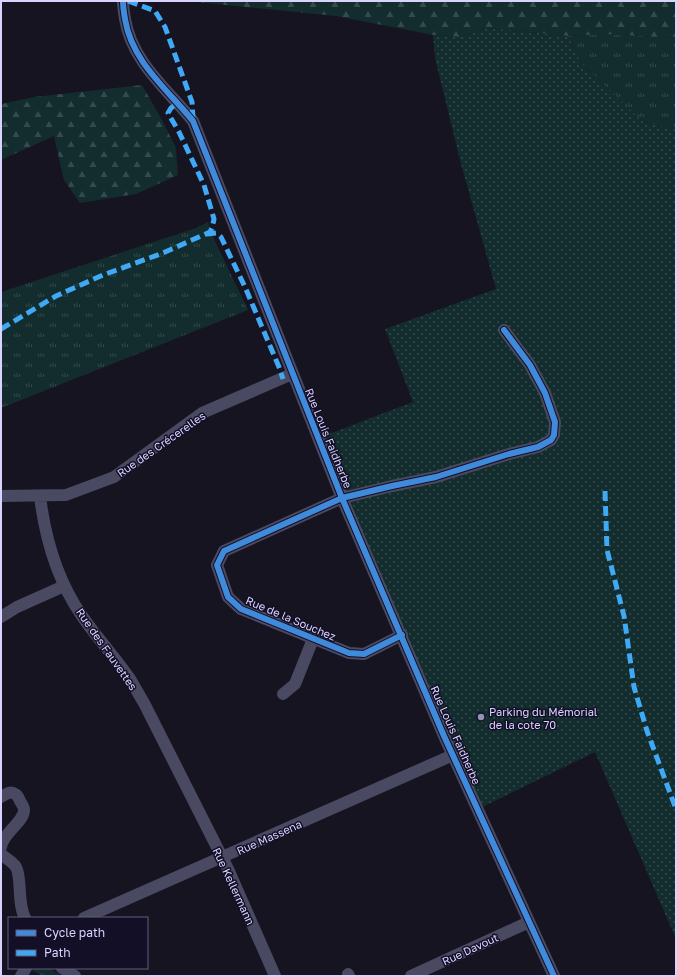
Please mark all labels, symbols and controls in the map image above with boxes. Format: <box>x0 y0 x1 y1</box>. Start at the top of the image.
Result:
street label: Rue Louis Faidherbe <box>303 386 355 490</box>
street label: Rue des Crécerelles <box>114 409 208 479</box>
street label: Rue de la Souchez <box>244 593 338 643</box>
street label: Rue des Fauvettes <box>74 605 140 693</box>
street label: Rue Louis Faidherbe <box>428 684 484 786</box>
place label: Parking du Mémorial de la cote 70 <box>489 705 598 731</box>
marker: Parking du Mémorial de la cote 70 <box>476 712 486 722</box>
street label: Rue Massena <box>234 817 304 857</box>
street label: Rue Kellermann <box>210 845 258 927</box>
legend <box>8 917 148 969</box>
text: Cycle path <box>44 925 105 940</box>
street label: Rue Davout <box>440 930 500 968</box>
text: Path <box>44 945 71 960</box>

